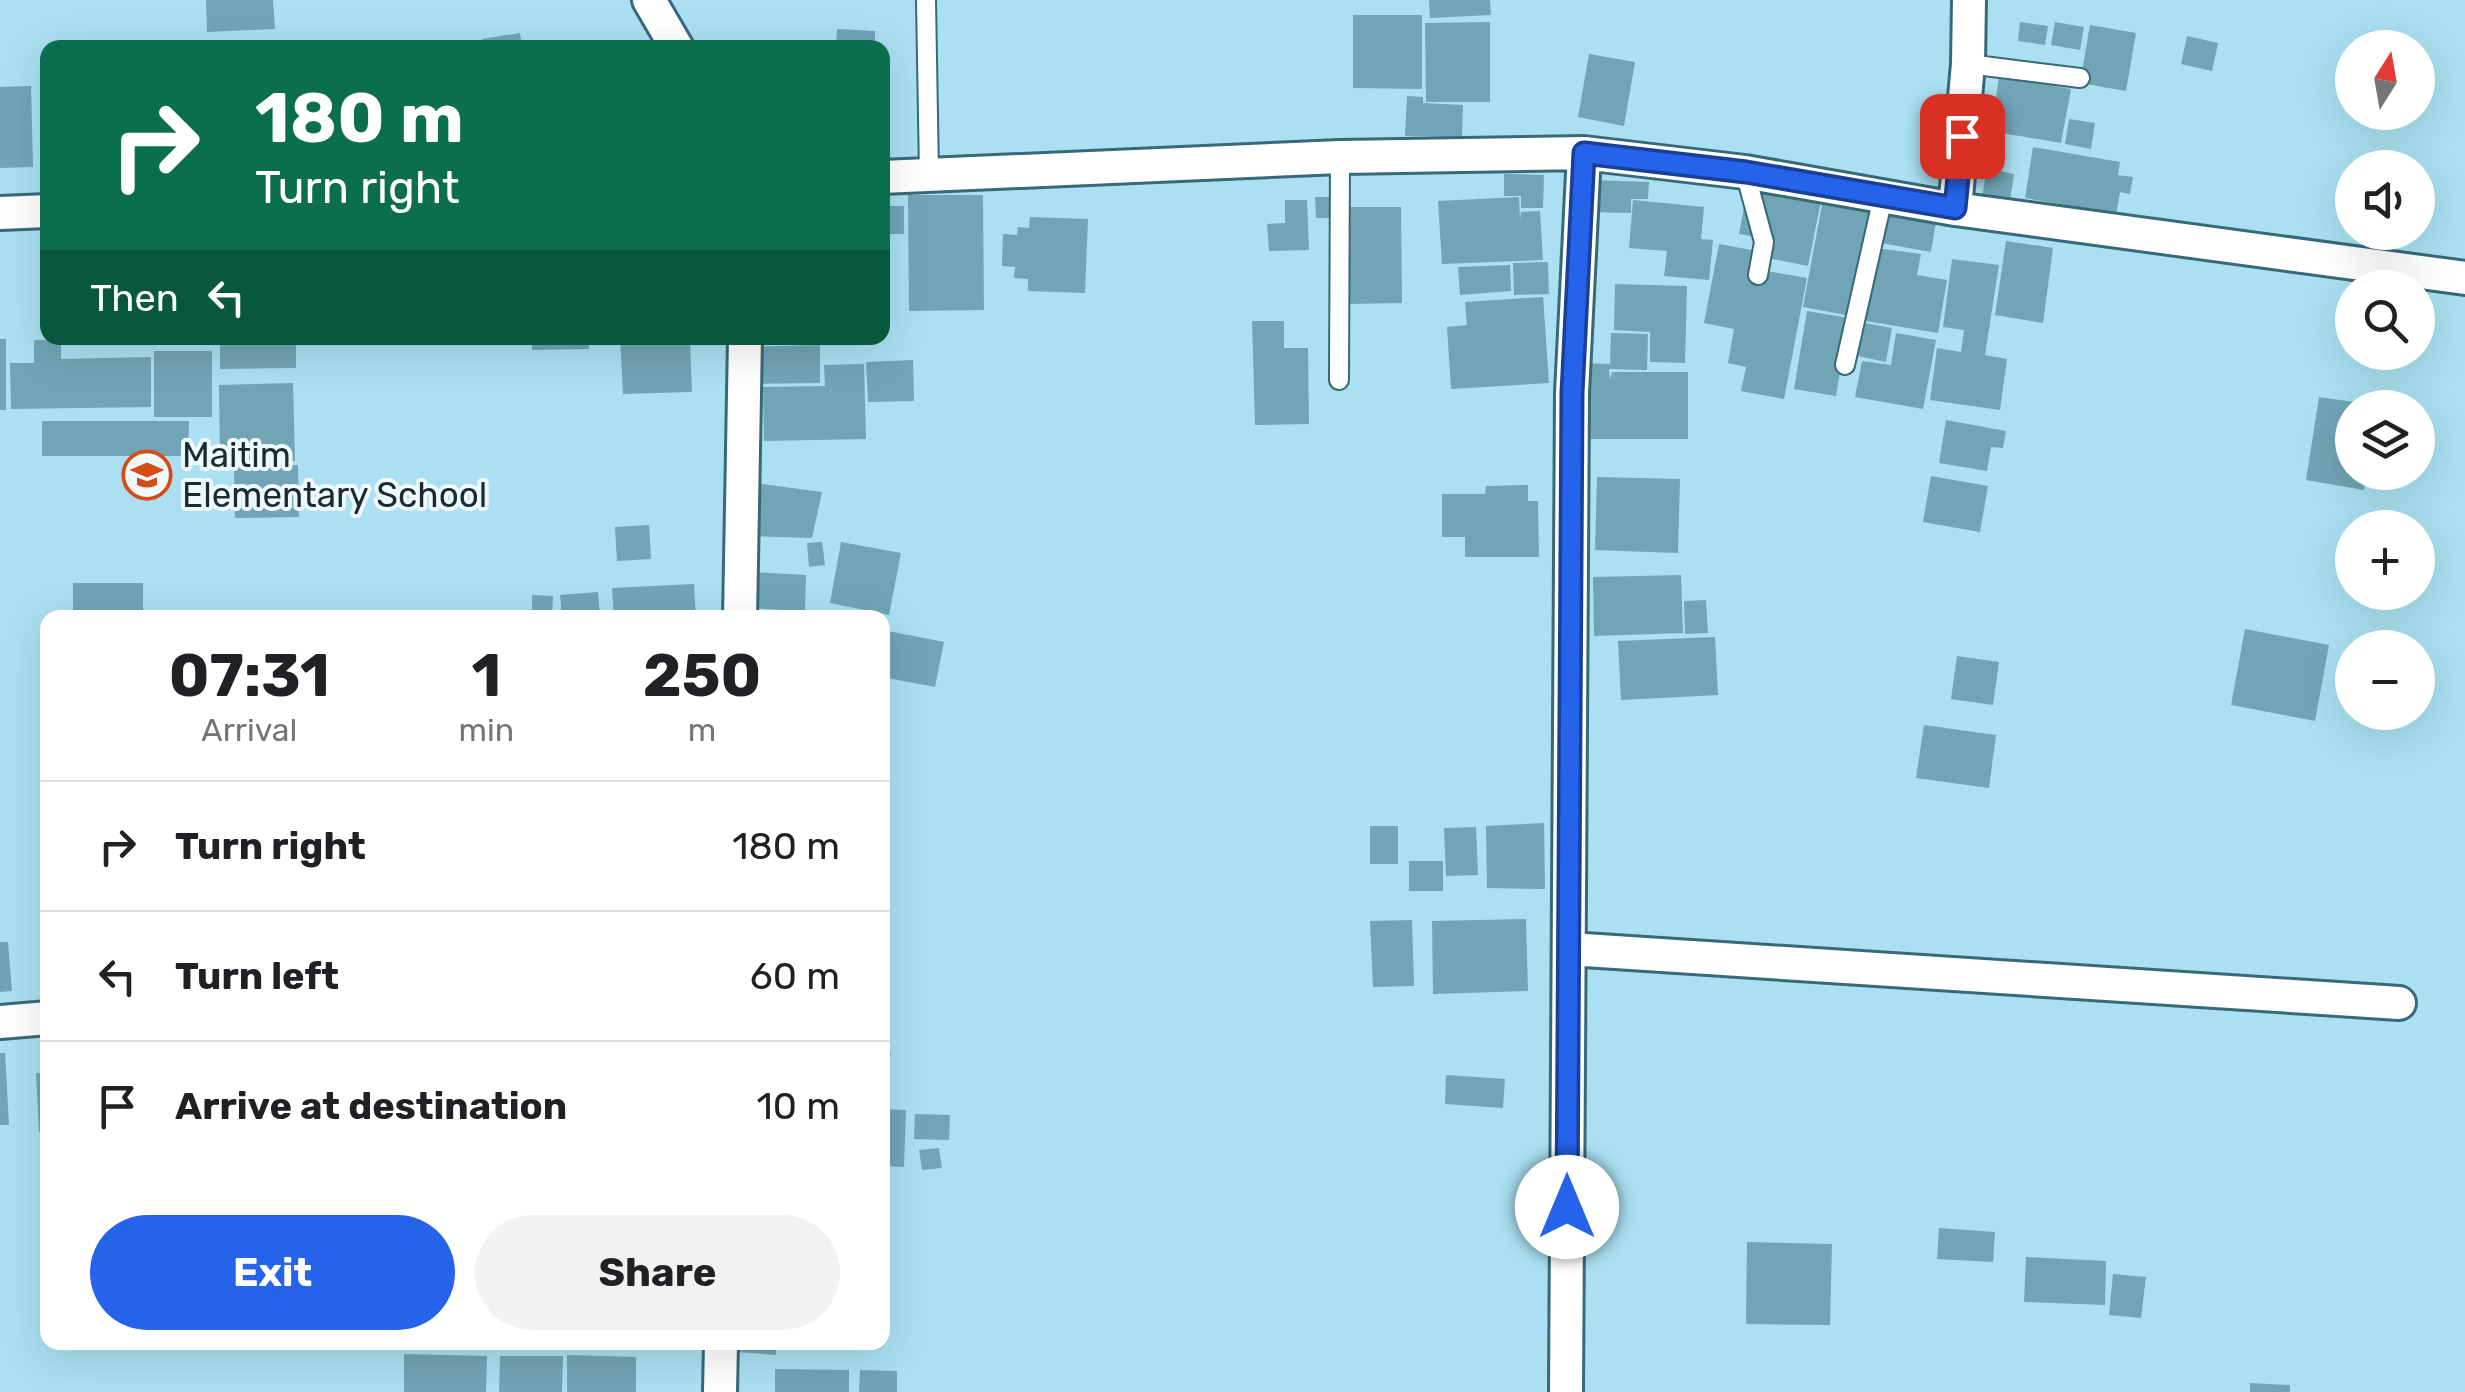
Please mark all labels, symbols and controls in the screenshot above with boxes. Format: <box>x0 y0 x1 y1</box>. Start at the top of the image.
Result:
north arrow <box>2335 30 2435 130</box>
map controls <box>2335 30 2435 730</box>
text: 180 m <box>255 77 464 160</box>
icon: right <box>90 80 220 210</box>
pin <box>1920 94 2005 179</box>
icon: arrive <box>1935 109 1990 164</box>
button: sound <box>2335 150 2435 250</box>
text: Turn right <box>255 161 459 214</box>
icon: left <box>199 270 254 325</box>
button: search <box>2335 270 2435 370</box>
text: Then <box>90 275 179 321</box>
button: layers <box>2335 390 2435 490</box>
place label: Maitim Elementary School <box>182 434 487 516</box>
school or university icon: Maitim Elementary School <box>121 449 173 501</box>
button: + <box>2335 510 2435 610</box>
button: − <box>2335 630 2435 730</box>
text: 07:31 <box>169 640 330 711</box>
text: 1 <box>471 640 501 711</box>
text: 250 <box>643 640 761 711</box>
text: Arrival <box>201 711 297 749</box>
text: min <box>459 711 514 749</box>
text: m <box>688 711 716 749</box>
icon: right <box>90 819 145 874</box>
text: Turn right <box>175 823 366 869</box>
text: 180 m <box>732 823 840 869</box>
icon: left <box>90 949 145 1004</box>
text: Turn left <box>175 953 339 999</box>
text: 60 m <box>750 953 840 999</box>
icon: arrive <box>90 1079 145 1134</box>
text: Arrive at destination <box>175 1083 567 1129</box>
text: 10 m <box>757 1083 840 1129</box>
position arrow <box>1515 1155 1619 1259</box>
button: Exit <box>90 1215 455 1330</box>
button: Share <box>475 1215 840 1330</box>

